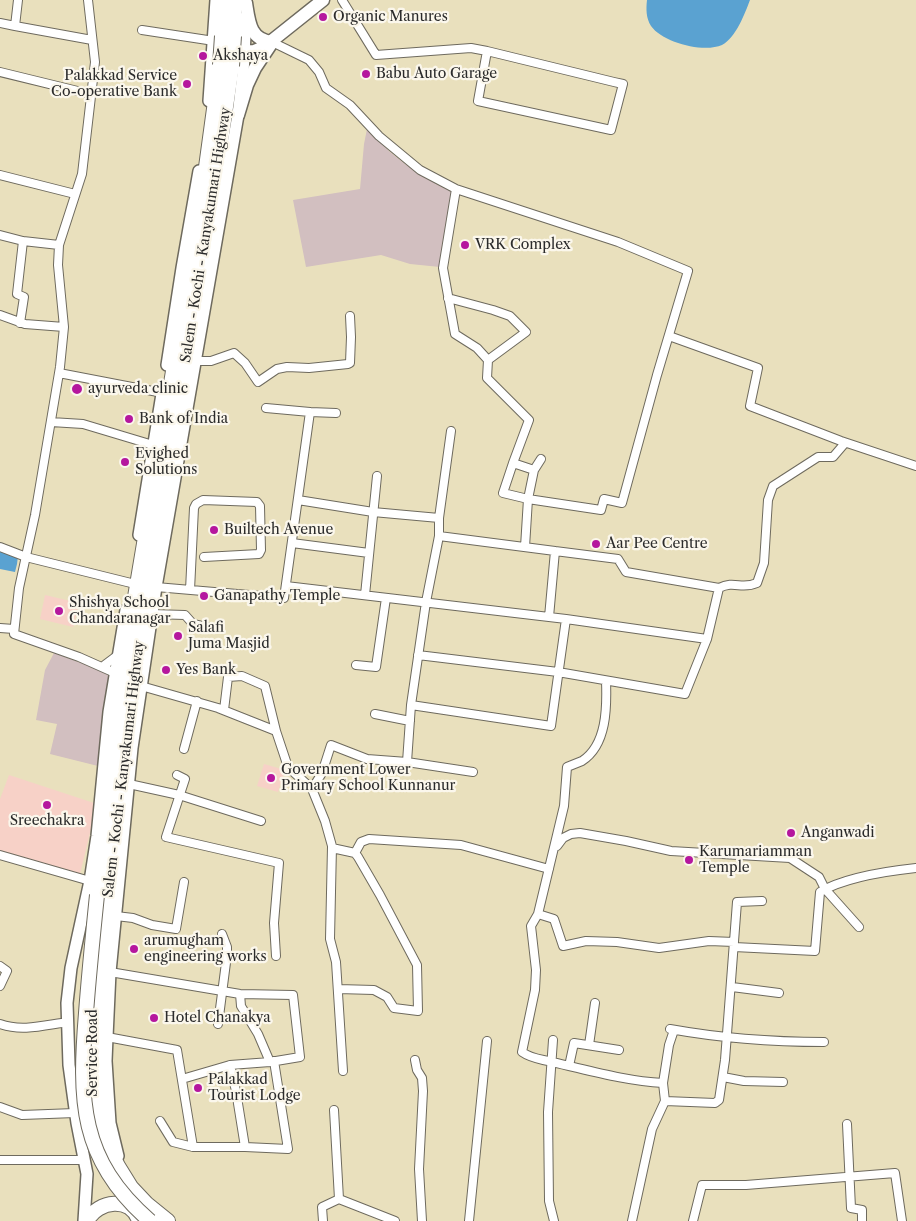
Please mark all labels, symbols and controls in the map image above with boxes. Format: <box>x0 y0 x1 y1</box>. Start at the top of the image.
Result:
place label: Organic Manures <box>333 9 448 25</box>
marker: Organic Manures <box>317 11 329 23</box>
place label: Akshaya <box>213 48 268 64</box>
marker: Akshaya <box>197 50 209 62</box>
place label: Babu Auto Garage <box>376 66 497 82</box>
place label: Palakkad Service Co-operative Bank <box>51 68 177 100</box>
marker: Babu Auto Garage <box>360 68 372 80</box>
marker: Palakkad Service Co-operative Bank <box>181 78 193 90</box>
street label: Salem - Kochi - Kanyakumari Highway <box>177 106 235 364</box>
place label: VRK Complex <box>475 237 571 253</box>
marker: VRK Complex <box>459 239 471 251</box>
place label: ayurveda clinic <box>88 381 188 397</box>
marker: ayurveda clinic <box>70 382 84 396</box>
place label: Bank of India <box>139 411 228 427</box>
marker: Bank of India <box>123 413 135 425</box>
place label: Evighed Solutions <box>135 446 197 478</box>
marker: Evighed Solutions <box>119 456 131 468</box>
place label: Builtech Avenue <box>224 522 333 538</box>
marker: Builtech Avenue <box>208 524 220 536</box>
place label: Aar Pee Centre <box>606 536 708 552</box>
marker: Aar Pee Centre <box>590 538 602 550</box>
place label: Ganapathy Temple <box>214 588 340 604</box>
marker: Ganapathy Temple <box>198 590 210 602</box>
place label: Shishya School Chandaranagar <box>69 595 171 628</box>
marker: Shishya School Chandaranagar <box>53 605 65 617</box>
place label: Salafi Juma Masjid <box>188 620 270 652</box>
marker: Salafi Juma Masjid <box>172 630 184 642</box>
street label: Salem - Kochi - Kanyakumari Highway <box>100 640 148 898</box>
place label: Yes Bank <box>176 662 236 678</box>
marker: Yes Bank <box>160 664 172 676</box>
place label: Government Lower Primary School Kunnanur <box>281 762 455 794</box>
marker: Government Lower Primary School Kunnanur <box>265 772 277 784</box>
marker: Sreechakra <box>41 799 53 811</box>
place label: Sreechakra <box>10 813 84 829</box>
place label: Anganwadi <box>801 825 875 841</box>
marker: Anganwadi <box>785 827 797 839</box>
place label: Karumariamman Temple <box>699 844 812 876</box>
marker: Karumariamman Temple <box>683 854 695 866</box>
place label: arumugham engineering works <box>144 933 267 966</box>
marker: arumugham engineering works <box>128 943 140 955</box>
street label: Service Road <box>85 1009 101 1097</box>
place label: Hotel Chanakya <box>164 1010 271 1026</box>
marker: Hotel Chanakya <box>148 1012 160 1024</box>
place label: Palakkad Tourist Lodge <box>208 1072 301 1104</box>
marker: Palakkad Tourist Lodge <box>192 1082 204 1094</box>

